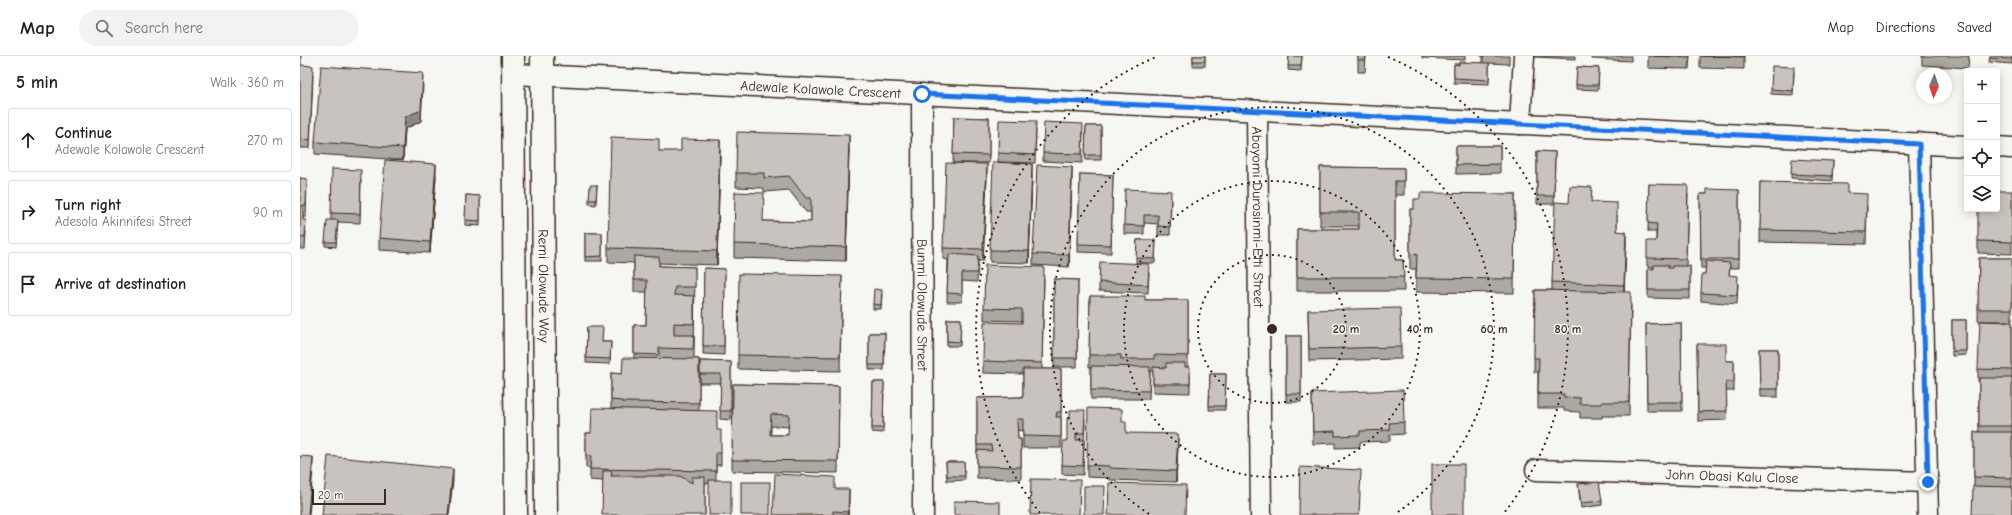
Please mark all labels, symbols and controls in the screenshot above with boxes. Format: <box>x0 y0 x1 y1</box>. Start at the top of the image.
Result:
search box <box>79 10 359 46</box>
text: Map <box>20 17 55 39</box>
icon: search <box>93 17 115 39</box>
text: Search here <box>125 19 203 37</box>
text: Map <box>1827 19 1854 36</box>
text: Directions <box>1876 19 1935 36</box>
text: Saved <box>1957 19 1992 36</box>
north arrow <box>1916 68 1952 104</box>
map controls <box>1964 68 2000 212</box>
button: + <box>1964 68 2000 104</box>
text: 5 min <box>16 73 58 92</box>
text: Walk · 360 m <box>210 75 284 90</box>
street label: Adewale Kolawole Crescent <box>740 77 902 102</box>
route start <box>913 85 931 103</box>
button: − <box>1964 104 2000 140</box>
text: Continue <box>55 124 112 142</box>
street label: Abayomi Durosinmi-Etti Street <box>1248 126 1267 309</box>
icon: ahead <box>17 129 39 151</box>
text: 270 m <box>247 133 283 148</box>
button: locate <box>1964 140 2000 176</box>
text: Adewale Kolawole Crescent <box>55 142 204 157</box>
button: layers <box>1964 176 2000 212</box>
text: Turn right <box>55 196 121 214</box>
icon: right <box>17 201 39 223</box>
text: 90 m <box>253 205 283 220</box>
text: Adesola Akinnifesi Street <box>55 214 191 229</box>
street label: Remi Olowude Way <box>535 229 553 343</box>
street label: Bunmi Olowude Street <box>913 239 931 372</box>
icon: arrive <box>17 273 39 295</box>
text: Arrive at destination <box>55 275 186 293</box>
centre of rings <box>1265 322 1279 336</box>
text: 20 m <box>1333 322 1359 336</box>
text: 40 m <box>1407 322 1433 336</box>
text: 60 m <box>1481 322 1507 336</box>
text: 80 m <box>1555 322 1581 336</box>
street label: John Obasi Kalu Close <box>1665 466 1799 487</box>
route end <box>1919 473 1937 491</box>
scale bar <box>312 487 386 506</box>
text: 20 m <box>318 489 343 502</box>

